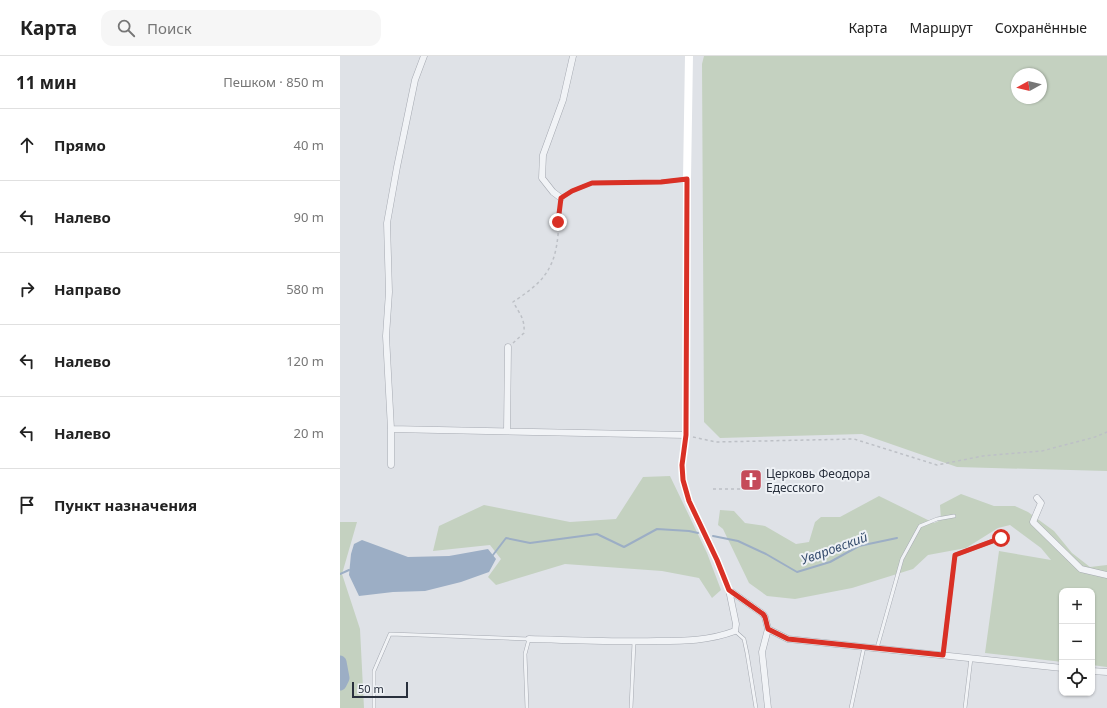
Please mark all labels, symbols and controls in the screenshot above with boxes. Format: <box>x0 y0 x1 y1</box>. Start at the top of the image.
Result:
search box <box>101 10 381 46</box>
text: Карта <box>20 15 77 41</box>
icon: search <box>115 17 137 39</box>
text: Поиск <box>147 18 192 38</box>
text: Карта <box>848 18 887 37</box>
text: Маршрут <box>909 18 973 37</box>
text: Сохранённые <box>995 18 1087 37</box>
north arrow <box>1011 68 1047 104</box>
text: 11 мин <box>16 71 77 94</box>
text: Пешком · 850 m <box>223 73 324 91</box>
icon: ahead <box>16 134 38 156</box>
text: Прямо <box>54 135 106 155</box>
text: 40 m <box>294 136 324 154</box>
icon: left <box>16 206 38 228</box>
text: Налево <box>54 207 111 227</box>
text: 90 m <box>294 208 324 226</box>
route end <box>549 213 567 231</box>
icon: right <box>16 278 38 300</box>
text: Направо <box>54 279 121 299</box>
text: 580 m <box>286 280 324 298</box>
icon: left <box>16 350 38 372</box>
text: Налево <box>54 351 111 371</box>
text: 120 m <box>286 352 324 370</box>
icon: left <box>16 422 38 444</box>
text: Налево <box>54 423 111 443</box>
text: 20 m <box>294 424 324 442</box>
place label: Церковь Феодора Едесского <box>766 465 870 496</box>
church icon: Церковь Феодора Едесского <box>738 467 764 493</box>
icon: arrive <box>16 494 38 516</box>
text: Пункт назначения <box>54 495 197 515</box>
water label: Уваровский <box>798 527 870 568</box>
route start <box>992 529 1010 547</box>
map controls <box>1059 588 1095 696</box>
button: + <box>1059 588 1095 624</box>
button: − <box>1059 624 1095 660</box>
button: locate <box>1059 660 1095 696</box>
scale bar <box>352 680 408 699</box>
text: 50 m <box>358 681 384 696</box>

